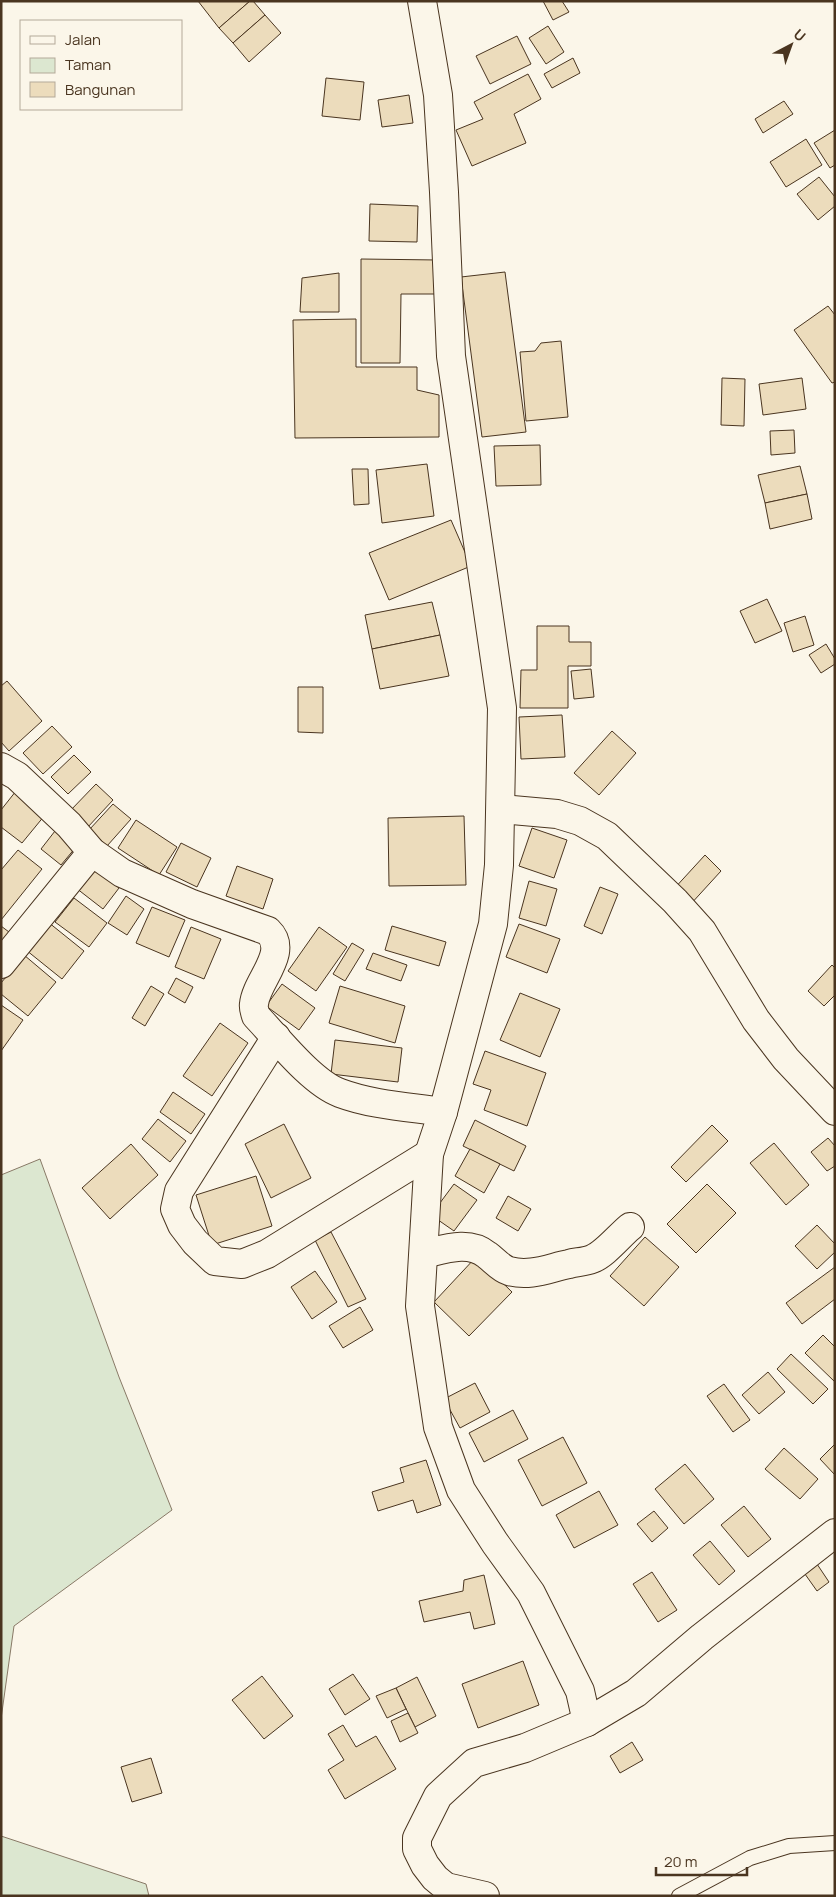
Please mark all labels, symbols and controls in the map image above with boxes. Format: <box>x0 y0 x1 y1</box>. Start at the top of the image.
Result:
legend <box>20 20 182 110</box>
north arrow <box>766 20 816 70</box>
text: U <box>790 24 810 45</box>
text: Jalan <box>65 29 101 50</box>
text: Taman <box>65 54 111 75</box>
text: Bangunan <box>65 79 135 100</box>
scale bar <box>656 1844 747 1876</box>
text: 20 m <box>664 1851 697 1872</box>

